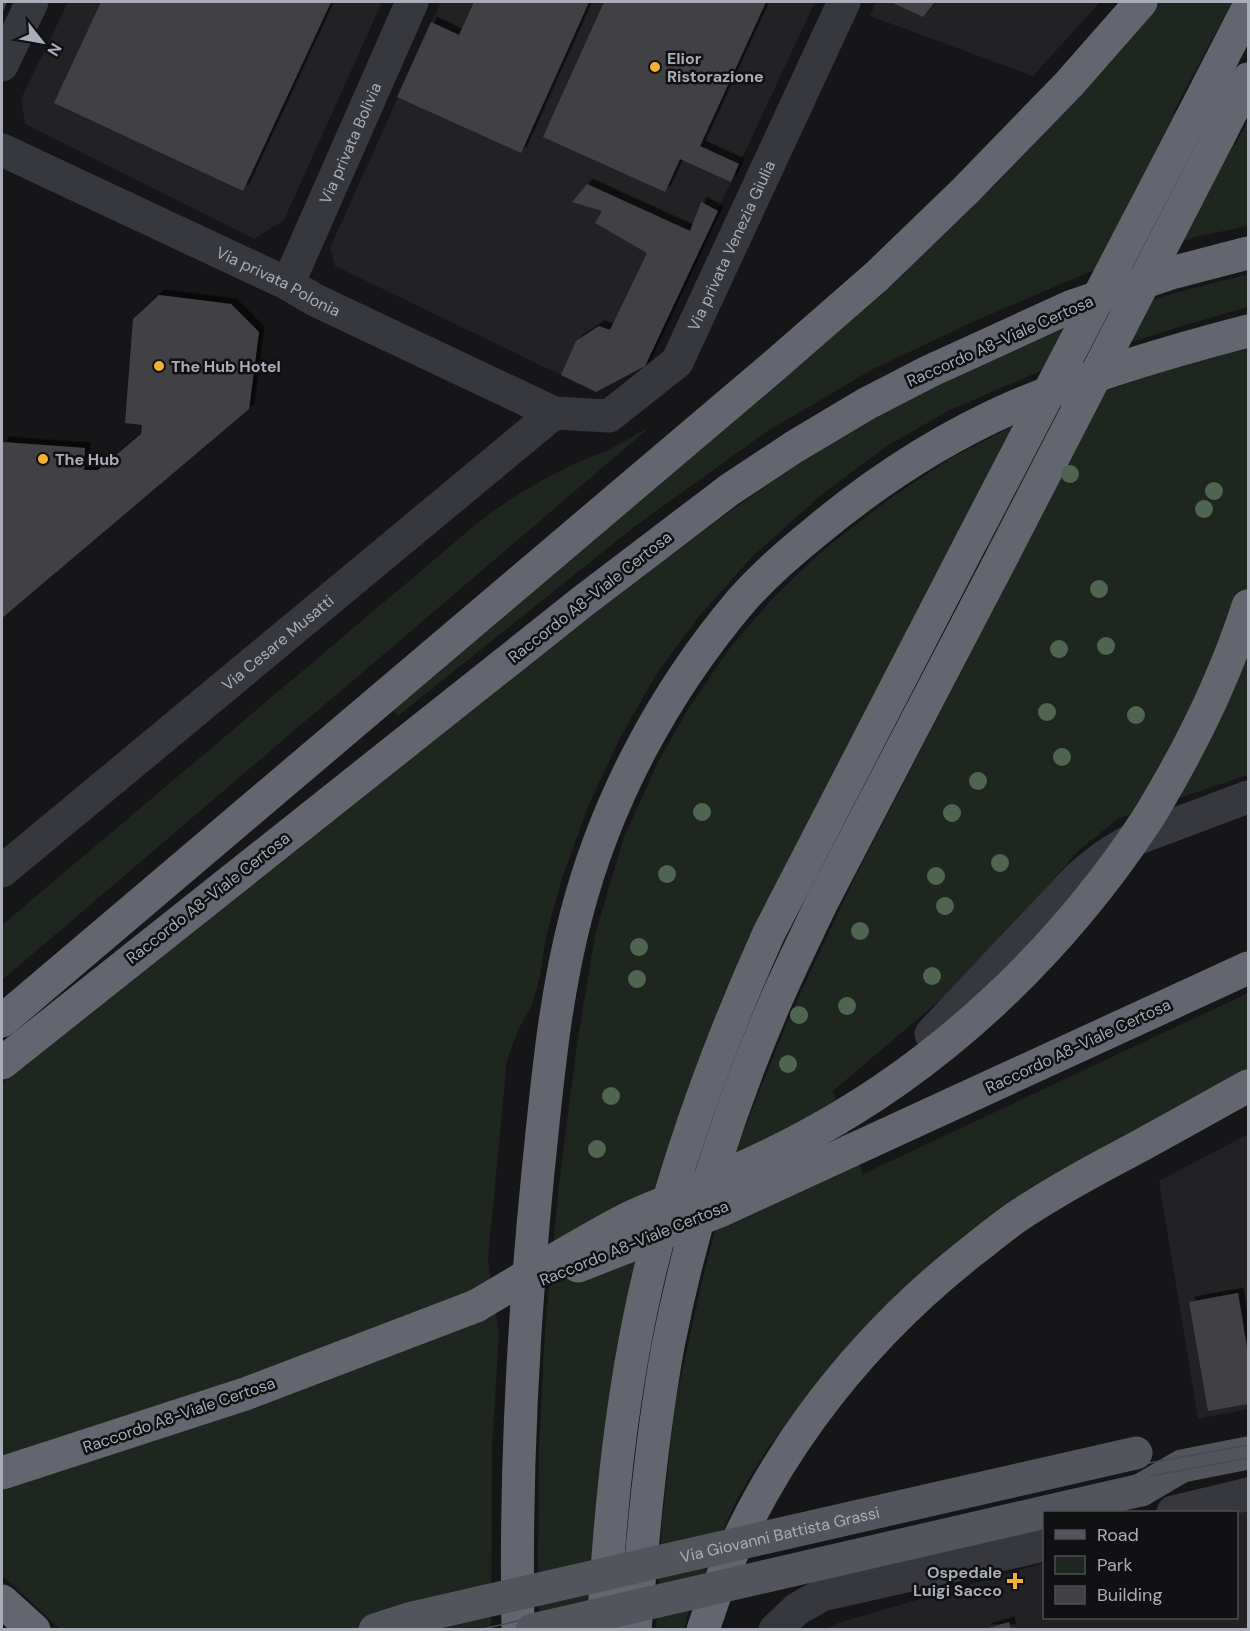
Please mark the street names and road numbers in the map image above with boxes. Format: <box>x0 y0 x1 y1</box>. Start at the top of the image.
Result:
street label: Via privata Bolivia <box>314 79 386 207</box>
street label: Via privata Venezia Giulia <box>682 157 780 334</box>
street label: Via privata Polonia <box>213 241 344 321</box>
street label: Raccordo A8-Viale Certosa <box>903 290 1097 392</box>
street label: Raccordo A8-Viale Certosa <box>504 527 676 667</box>
street label: Via Cesare Musatti <box>217 590 338 695</box>
street label: Raccordo A8-Viale Certosa <box>122 828 294 968</box>
street label: Raccordo A8-Viale Certosa <box>982 994 1174 1098</box>
street label: Raccordo A8-Viale Certosa <box>536 1195 732 1291</box>
street label: Raccordo A8-Viale Certosa <box>80 1372 278 1458</box>
street label: Via Giovanni Battista Grassi <box>678 1501 882 1567</box>

